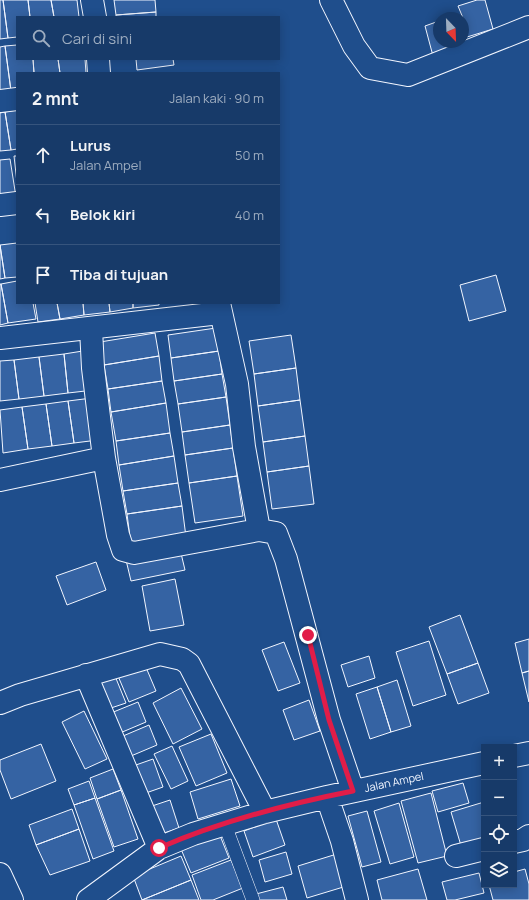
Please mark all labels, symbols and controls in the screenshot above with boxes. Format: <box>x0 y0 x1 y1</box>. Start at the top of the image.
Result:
north arrow <box>433 12 469 48</box>
search box <box>16 16 280 60</box>
icon: search <box>30 27 52 49</box>
text: Cari di sini <box>62 28 132 49</box>
text: 2 mnt <box>32 87 79 110</box>
text: Jalan kaki · 90 m <box>169 89 264 107</box>
text: Lurus <box>70 135 111 156</box>
icon: ahead <box>32 144 54 166</box>
text: 50 m <box>235 146 264 164</box>
text: Jalan Ampel <box>70 156 141 174</box>
icon: left <box>32 204 54 226</box>
text: Belok kiri <box>70 204 136 225</box>
text: 40 m <box>235 206 264 224</box>
icon: arrive <box>32 264 54 286</box>
text: Tiba di tujuan <box>70 264 168 285</box>
route end <box>299 626 317 644</box>
map controls <box>481 744 517 888</box>
button: + <box>481 744 517 780</box>
street label: Jalan Ampel <box>363 768 425 795</box>
button: − <box>481 780 517 816</box>
button: locate <box>481 816 517 852</box>
route start <box>150 839 168 857</box>
button: layers <box>481 852 517 888</box>

